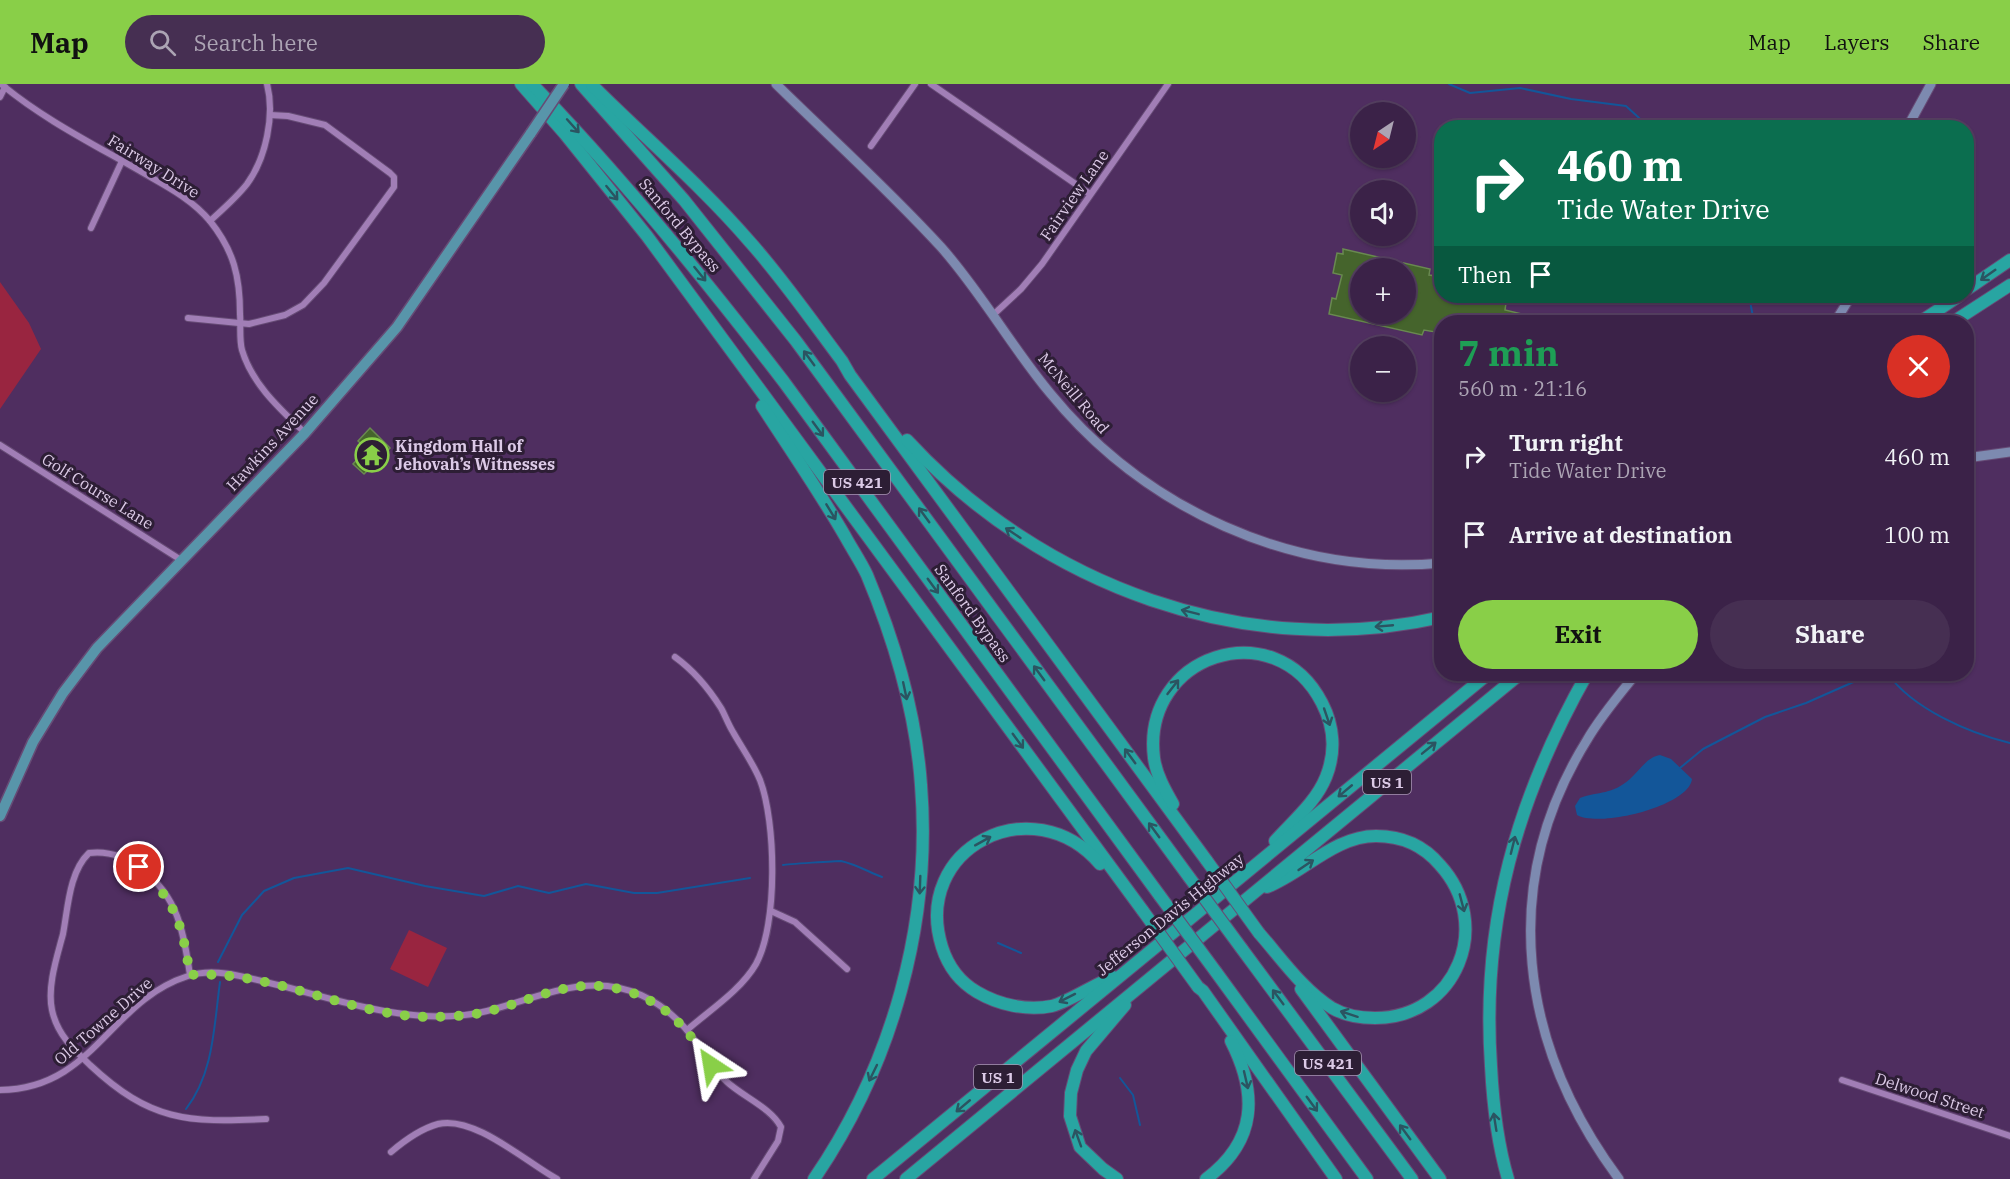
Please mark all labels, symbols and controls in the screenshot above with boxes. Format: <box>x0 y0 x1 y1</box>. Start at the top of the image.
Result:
search box <box>125 15 545 69</box>
text: Map <box>30 24 89 61</box>
icon: search <box>146 26 179 59</box>
text: Search here <box>194 28 318 57</box>
text: Map <box>1748 28 1791 56</box>
text: Layers <box>1824 28 1890 56</box>
text: Share <box>1923 28 1980 56</box>
north arrow <box>1350 102 1416 168</box>
map controls <box>1350 102 1416 402</box>
one-way arrow <box>565 119 580 134</box>
street label: Fairway Drive <box>104 130 204 202</box>
text: 460 m <box>1557 138 1683 193</box>
icon: right <box>1458 144 1536 222</box>
street label: Fairview Lane <box>1035 146 1113 244</box>
street label: Sanford Bypass <box>635 174 725 276</box>
button: sound <box>1350 180 1416 246</box>
one-way arrow <box>606 185 619 201</box>
text: Tide Water Drive <box>1557 191 1770 226</box>
button: + <box>1350 258 1416 324</box>
icon: arrive <box>1524 258 1557 291</box>
text: Then <box>1458 260 1512 289</box>
one-way arrow <box>693 266 706 282</box>
one-way arrow <box>1981 269 1997 281</box>
text: 7 min <box>1458 329 1559 376</box>
button: close <box>1887 335 1950 398</box>
button: − <box>1350 336 1416 402</box>
street label: McNeill Road <box>1034 348 1114 438</box>
one-way arrow <box>802 351 815 367</box>
text: 560 m · 21:16 <box>1458 375 1587 402</box>
street label: Hawkins Avenue <box>222 389 322 495</box>
one-way arrow <box>812 420 824 436</box>
text: Turn right <box>1509 428 1623 457</box>
place label: Kingdom Hall of Jehovah’s Witnesses <box>395 436 555 474</box>
temple icon: Kingdom Hall of Jehovah’s Witnesses <box>354 437 390 473</box>
icon: right <box>1458 440 1491 473</box>
text: 460 m <box>1884 442 1950 471</box>
street label: Golf Course Lane <box>38 449 158 533</box>
text: Tide Water Drive <box>1509 457 1667 484</box>
road number: US 421 <box>824 470 890 494</box>
one-way arrow <box>825 503 837 520</box>
one-way arrow <box>918 508 930 524</box>
icon: arrive <box>1458 518 1491 551</box>
text: Arrive at destination <box>1509 520 1732 549</box>
text: 100 m <box>1884 520 1950 549</box>
one-way arrow <box>1005 527 1022 539</box>
street label: Sanford Bypass <box>931 560 1015 666</box>
one-way arrow <box>927 578 940 594</box>
button: Exit <box>1458 600 1698 669</box>
button: Share <box>1710 600 1950 669</box>
one-way arrow <box>1181 606 1200 618</box>
one-way arrow <box>1374 621 1394 632</box>
one-way arrow <box>1033 665 1045 681</box>
one-way arrow <box>1166 679 1179 695</box>
one-way arrow <box>900 681 912 700</box>
one-way arrow <box>1323 707 1334 726</box>
one-way arrow <box>1011 732 1024 748</box>
one-way arrow <box>1421 741 1437 754</box>
one-way arrow <box>1124 749 1136 765</box>
road number: US 1 <box>1363 770 1411 794</box>
one-way arrow <box>1338 784 1353 798</box>
one-way arrow <box>1148 823 1161 839</box>
one-way arrow <box>974 835 992 846</box>
one-way arrow <box>1507 836 1519 855</box>
pin <box>113 841 164 892</box>
street label: Jefferson Davis Highway <box>1092 848 1248 980</box>
icon: arrive <box>122 850 155 883</box>
one-way arrow <box>1298 859 1314 871</box>
one-way arrow <box>914 874 926 894</box>
one-way arrow <box>1457 894 1468 913</box>
street label: Old Towne Drive <box>50 973 156 1069</box>
one-way arrow <box>1271 989 1284 1005</box>
one-way arrow <box>1059 993 1077 1004</box>
one-way arrow <box>1340 1008 1359 1019</box>
position arrow <box>679 1033 743 1097</box>
road number: US 421 <box>1295 1051 1361 1075</box>
one-way arrow <box>866 1063 878 1081</box>
road number: US 1 <box>974 1065 1022 1089</box>
street label: Delwood Street <box>1873 1068 1988 1122</box>
one-way arrow <box>1241 1070 1253 1089</box>
one-way arrow <box>1306 1096 1318 1112</box>
one-way arrow <box>956 1099 971 1113</box>
one-way arrow <box>1490 1113 1501 1132</box>
one-way arrow <box>1399 1124 1411 1140</box>
one-way arrow <box>1071 1129 1082 1148</box>

